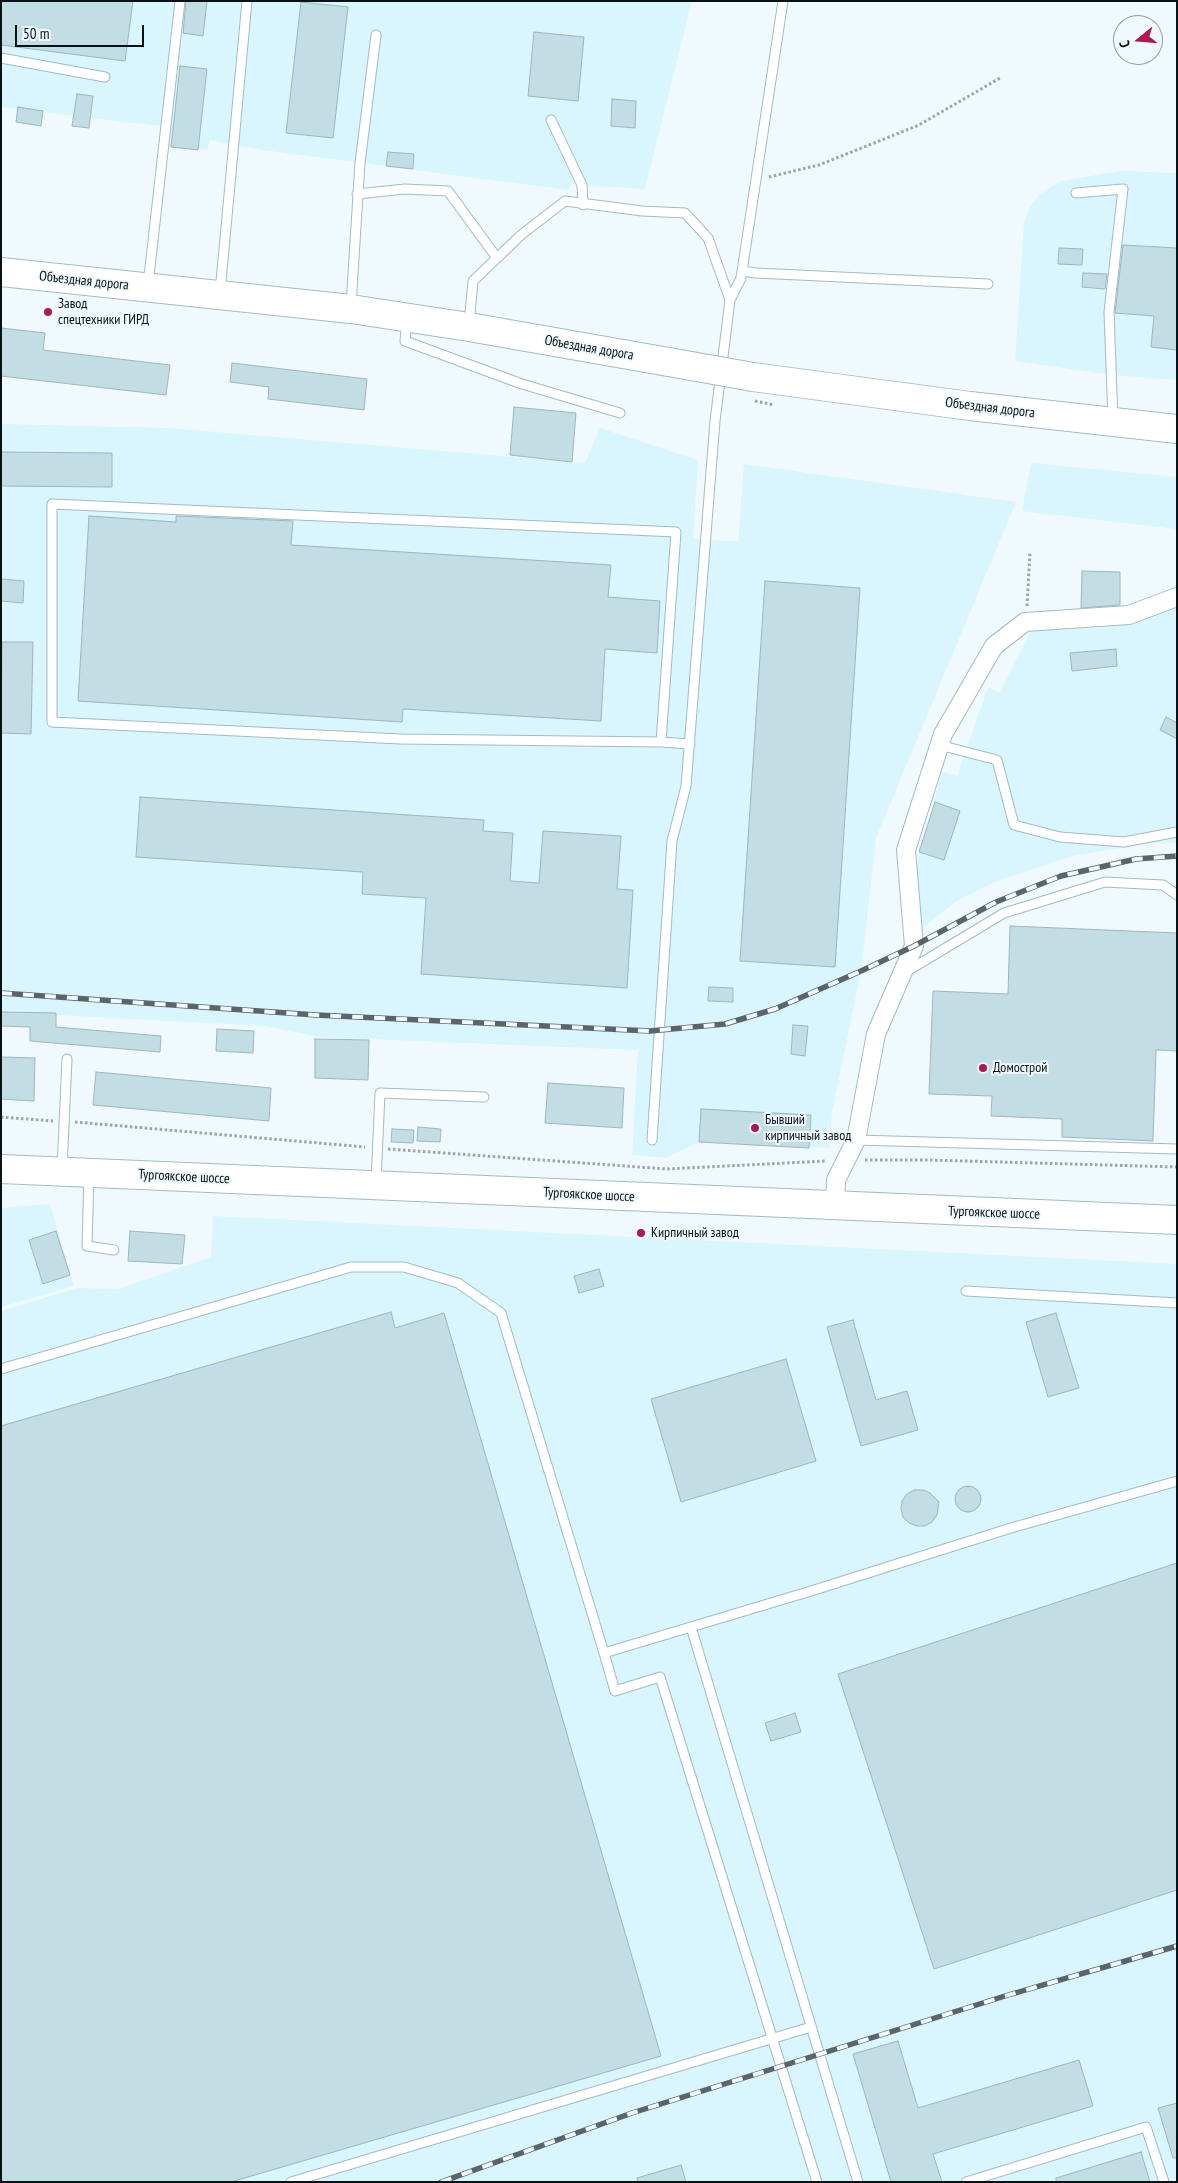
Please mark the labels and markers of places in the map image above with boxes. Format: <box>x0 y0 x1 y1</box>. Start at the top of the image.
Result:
place label: Завод спецтехники ГИРД <box>58 296 149 328</box>
marker: Завод спецтехники ГИРД <box>42 306 54 318</box>
place label: Домострой <box>993 1060 1047 1076</box>
marker: Домострой <box>977 1062 989 1074</box>
place label: Бывший кирпичный завод <box>765 1112 851 1144</box>
marker: Бывший кирпичный завод <box>749 1122 761 1134</box>
place label: Кирпичный завод <box>651 1225 739 1241</box>
marker: Кирпичный завод <box>635 1227 647 1239</box>

